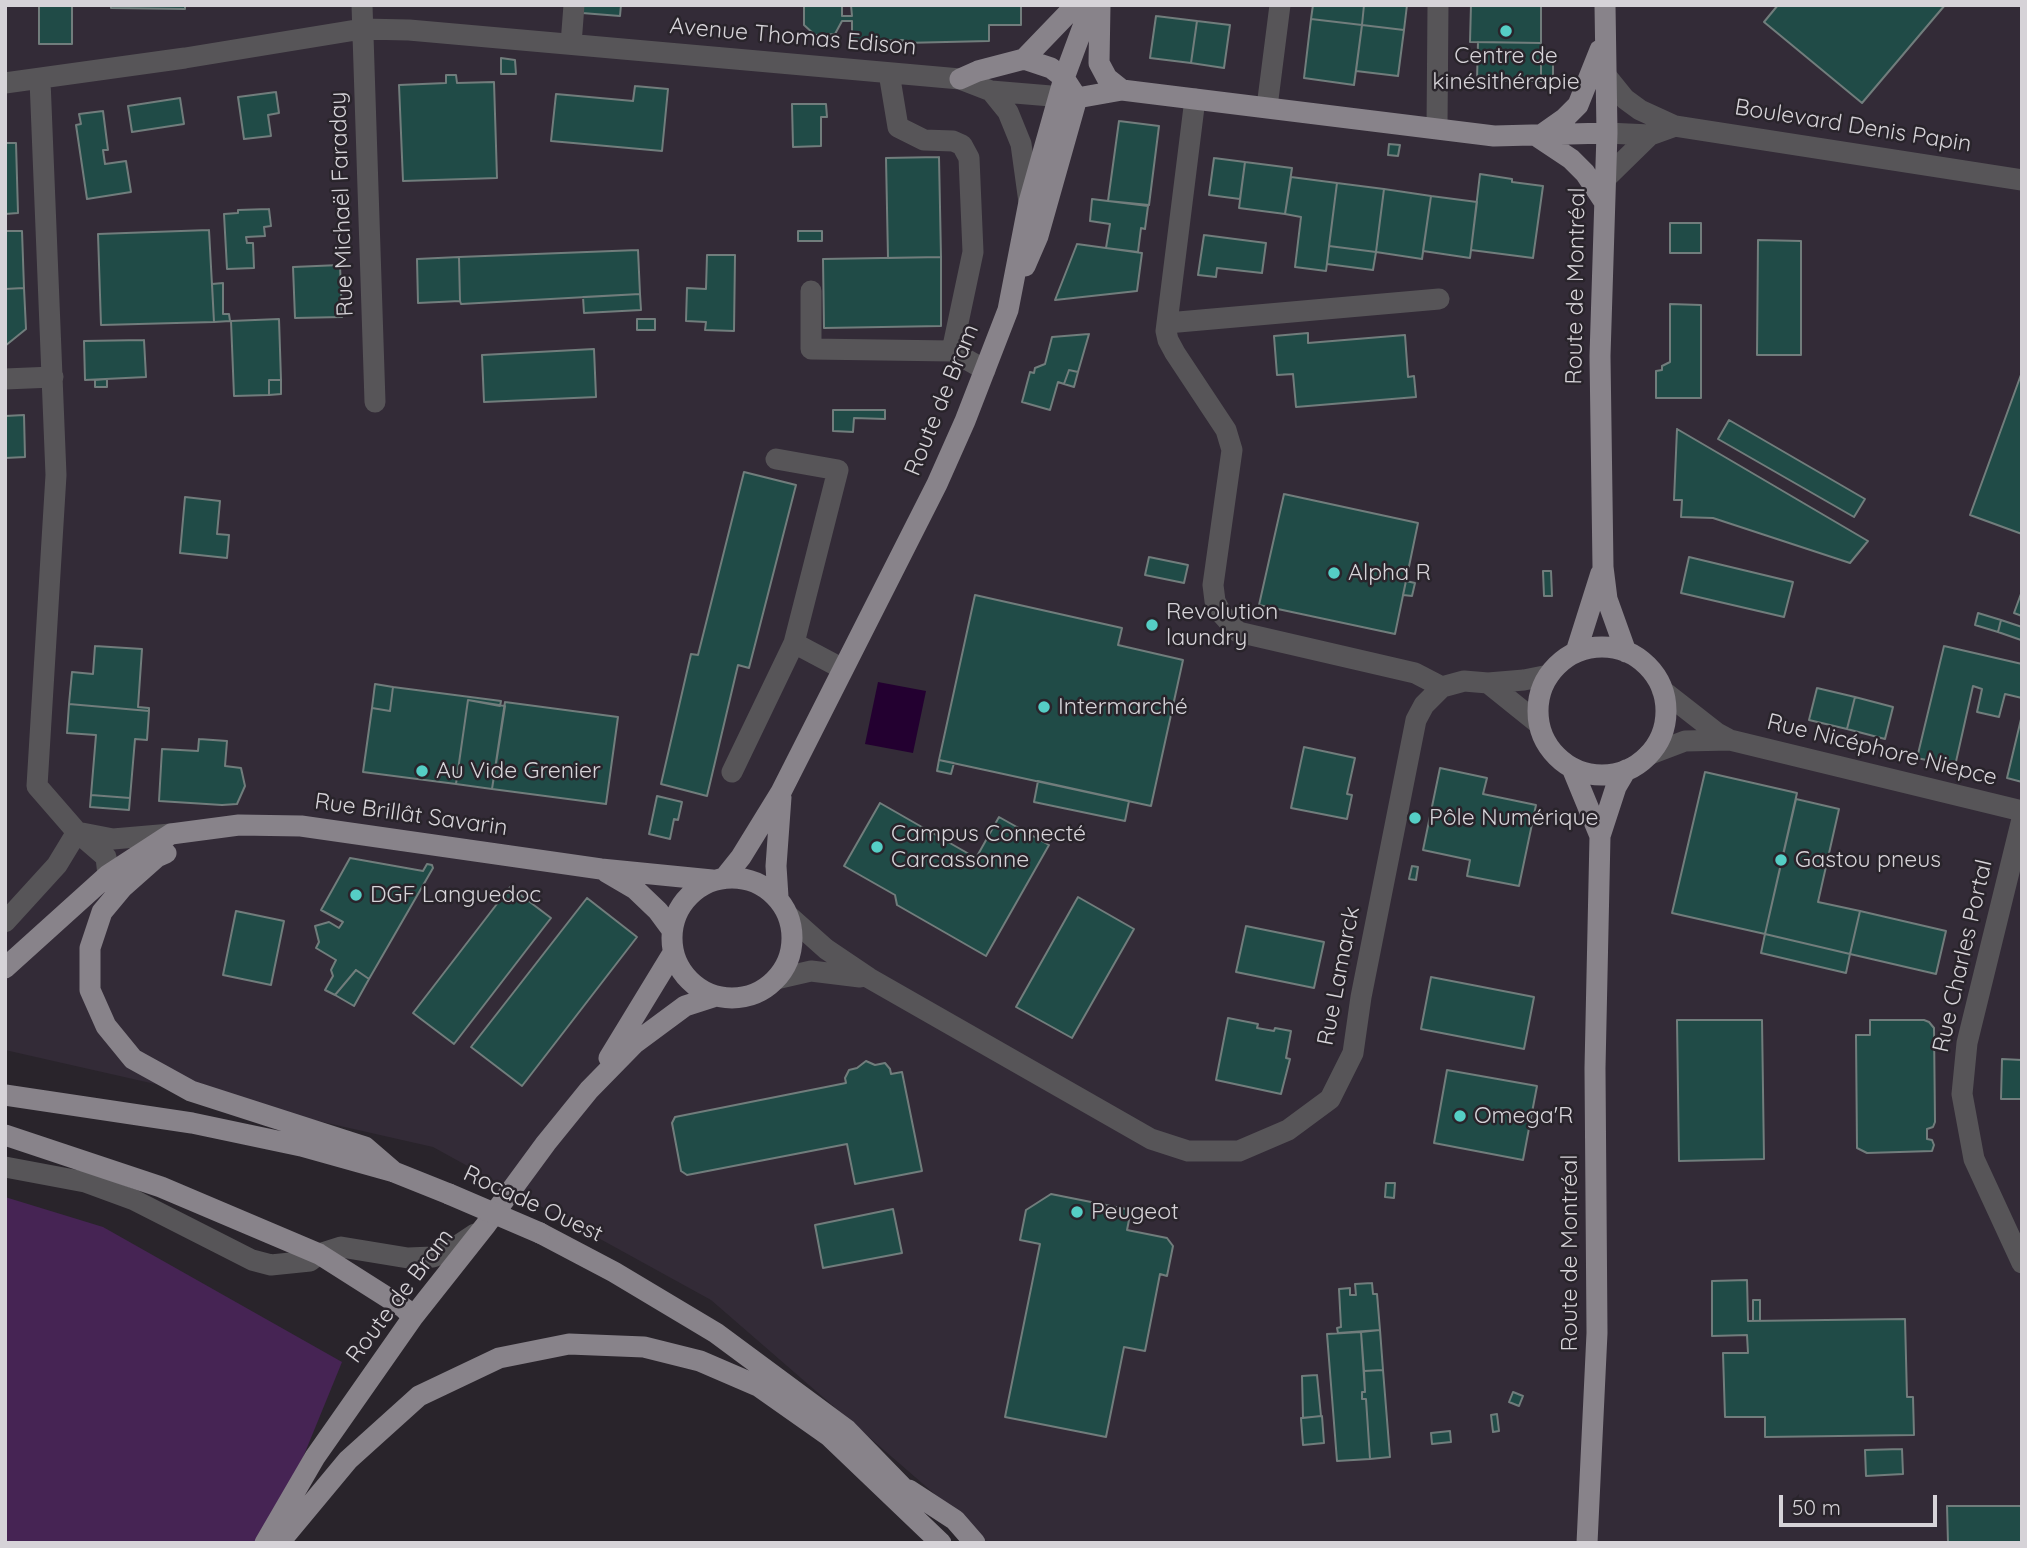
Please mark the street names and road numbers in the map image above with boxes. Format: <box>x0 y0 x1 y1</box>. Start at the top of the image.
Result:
street label: Avenue Thomas Edison <box>668 12 918 62</box>
street label: Rue Michaël Faraday <box>324 91 360 317</box>
street label: Boulevard Denis Papin <box>1733 94 1973 158</box>
street label: Route de Montréal <box>1560 187 1592 385</box>
street label: Route de Bram <box>899 320 985 480</box>
street label: Rue Nicéphore Niepce <box>1764 708 2000 792</box>
street label: Rue Brillât Savarin <box>313 788 509 842</box>
street label: Rue Charles Portal <box>1927 857 1999 1055</box>
street label: Rue Lamarck <box>1312 904 1366 1048</box>
street label: Route de Montréal <box>1556 1154 1584 1352</box>
street label: Rocade Ouest <box>459 1160 607 1248</box>
street label: Route de Bram <box>341 1223 459 1369</box>

